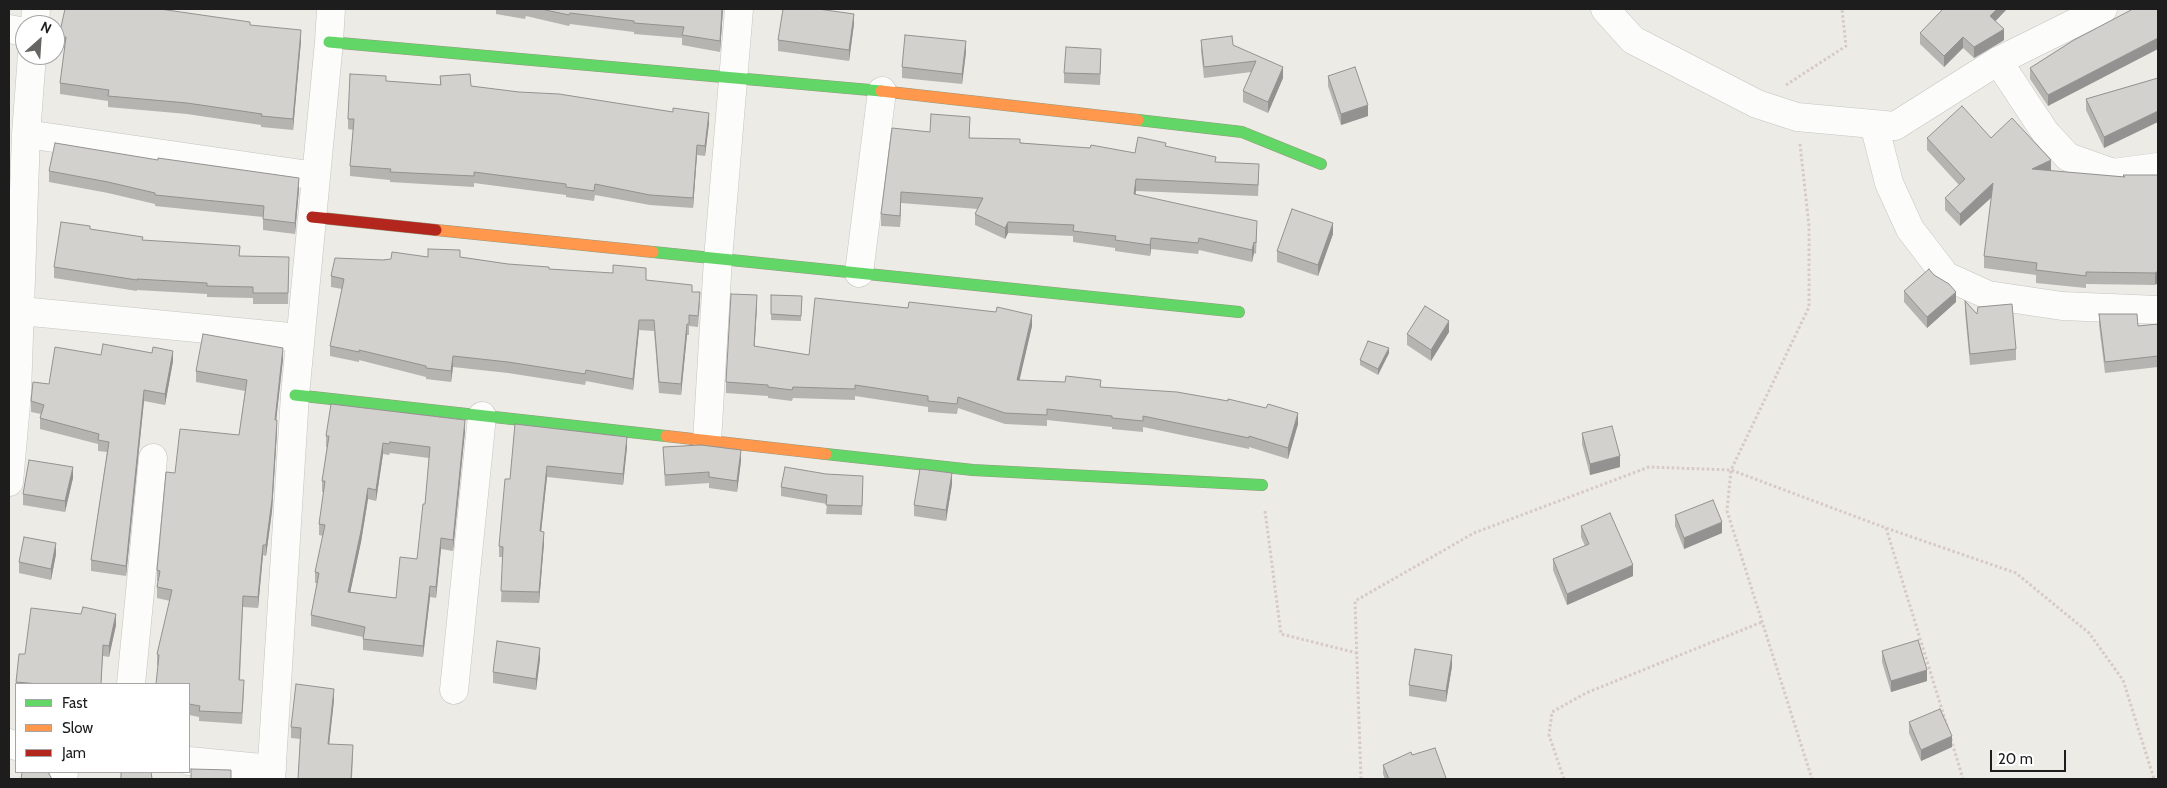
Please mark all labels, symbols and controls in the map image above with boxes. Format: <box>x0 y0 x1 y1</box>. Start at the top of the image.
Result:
north arrow <box>15 15 65 65</box>
text: N <box>38 17 55 38</box>
legend <box>15 683 190 773</box>
text: Fast <box>62 694 87 712</box>
text: Slow <box>62 719 93 737</box>
scale bar <box>1992 740 2068 772</box>
text: Jam <box>62 744 86 762</box>
text: 20 m <box>1998 750 2033 768</box>

